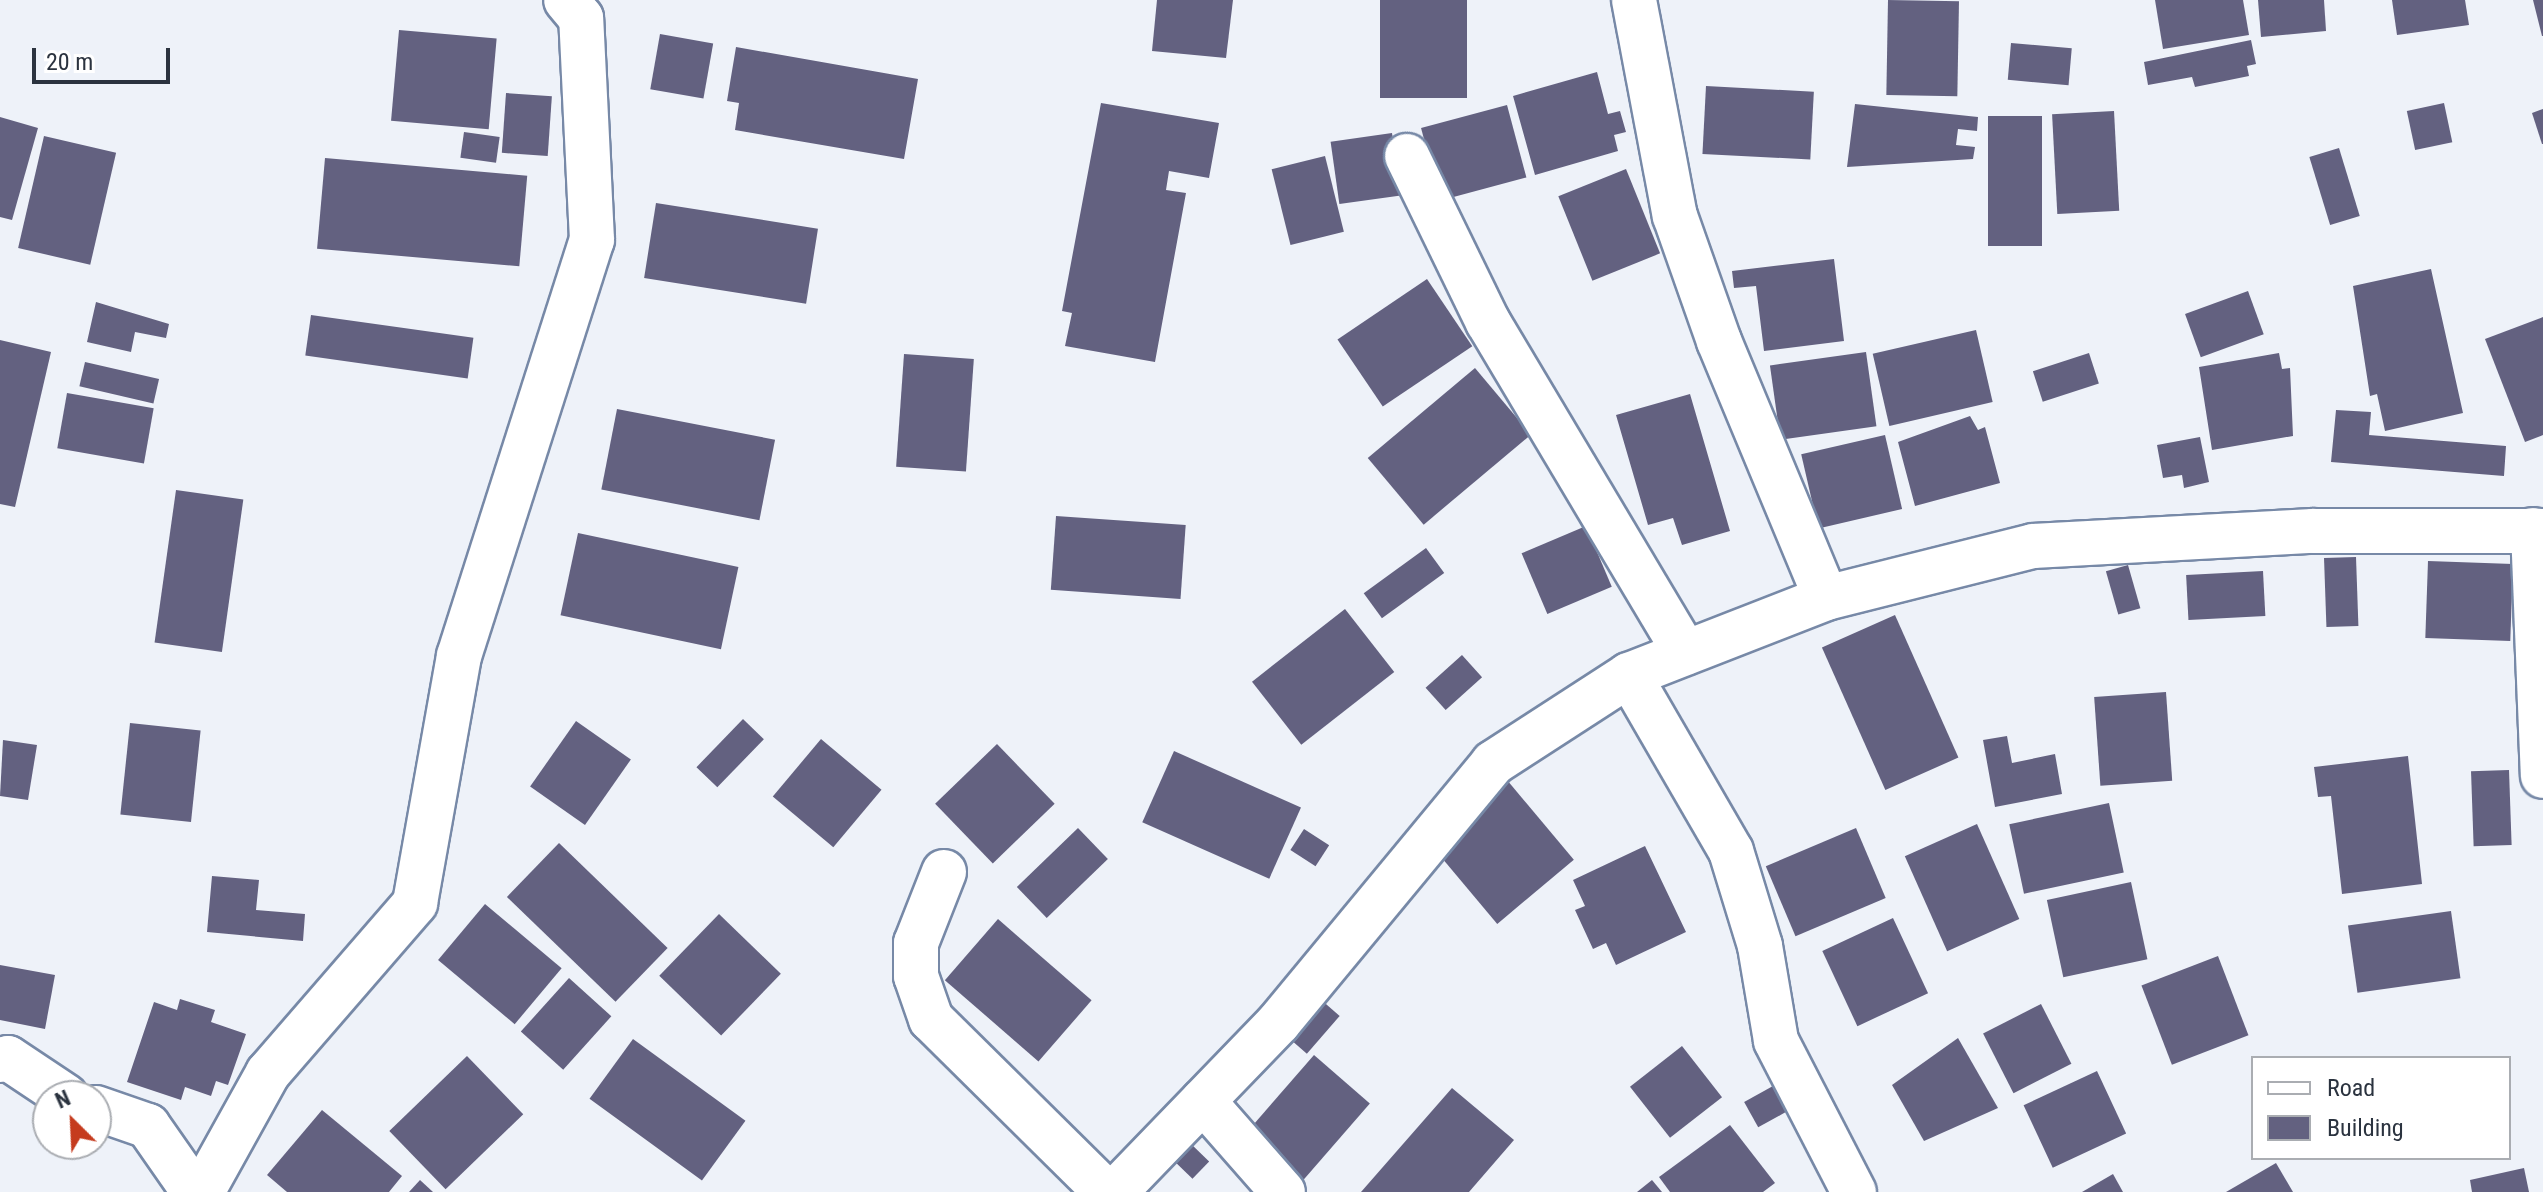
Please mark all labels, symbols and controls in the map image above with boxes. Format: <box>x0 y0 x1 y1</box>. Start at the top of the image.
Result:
scale bar <box>36 32 174 82</box>
text: 20 m <box>46 48 93 76</box>
legend <box>2251 1056 2511 1160</box>
text: Road <box>2327 1074 2375 1102</box>
north arrow <box>32 1080 112 1160</box>
text: N <box>52 1085 74 1114</box>
text: Building <box>2327 1114 2404 1142</box>

